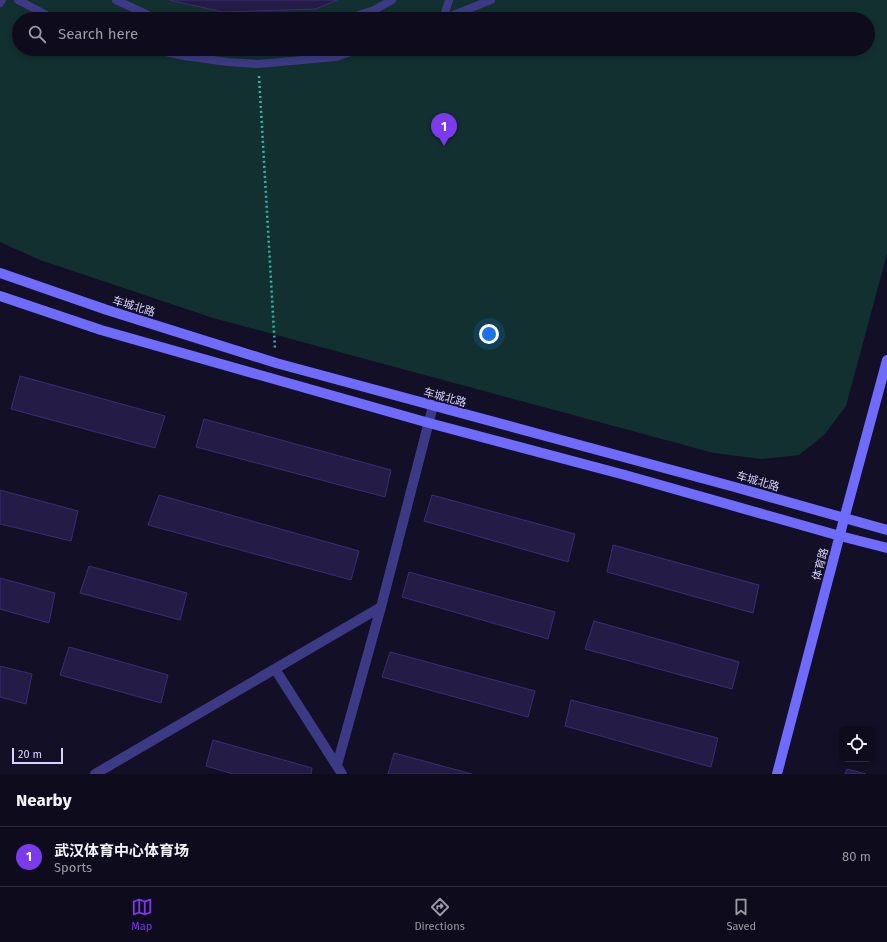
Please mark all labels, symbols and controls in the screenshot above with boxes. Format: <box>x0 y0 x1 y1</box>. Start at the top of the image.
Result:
search box <box>12 12 875 56</box>
icon: search <box>26 23 48 45</box>
text: Search here <box>58 25 138 43</box>
pin: 1 <box>431 113 457 146</box>
street label: 车城北路 <box>111 294 157 319</box>
your location <box>479 324 499 344</box>
street label: 车城北路 <box>422 386 468 409</box>
street label: 车城北路 <box>735 469 781 494</box>
street label: 体育路 <box>810 547 831 582</box>
map controls <box>839 726 875 762</box>
button: locate <box>839 726 875 762</box>
scale bar <box>12 746 63 765</box>
text: 20 m <box>18 748 42 761</box>
text: Nearby <box>16 790 71 811</box>
text: 武汉体育中心体育场 <box>54 842 189 860</box>
text: 1 <box>26 849 32 864</box>
text: 80 m <box>842 849 871 864</box>
text: Sports <box>54 860 92 875</box>
tab: Map <box>131 896 153 933</box>
tab: Directions <box>414 896 465 933</box>
tab: Saved <box>726 896 756 933</box>

